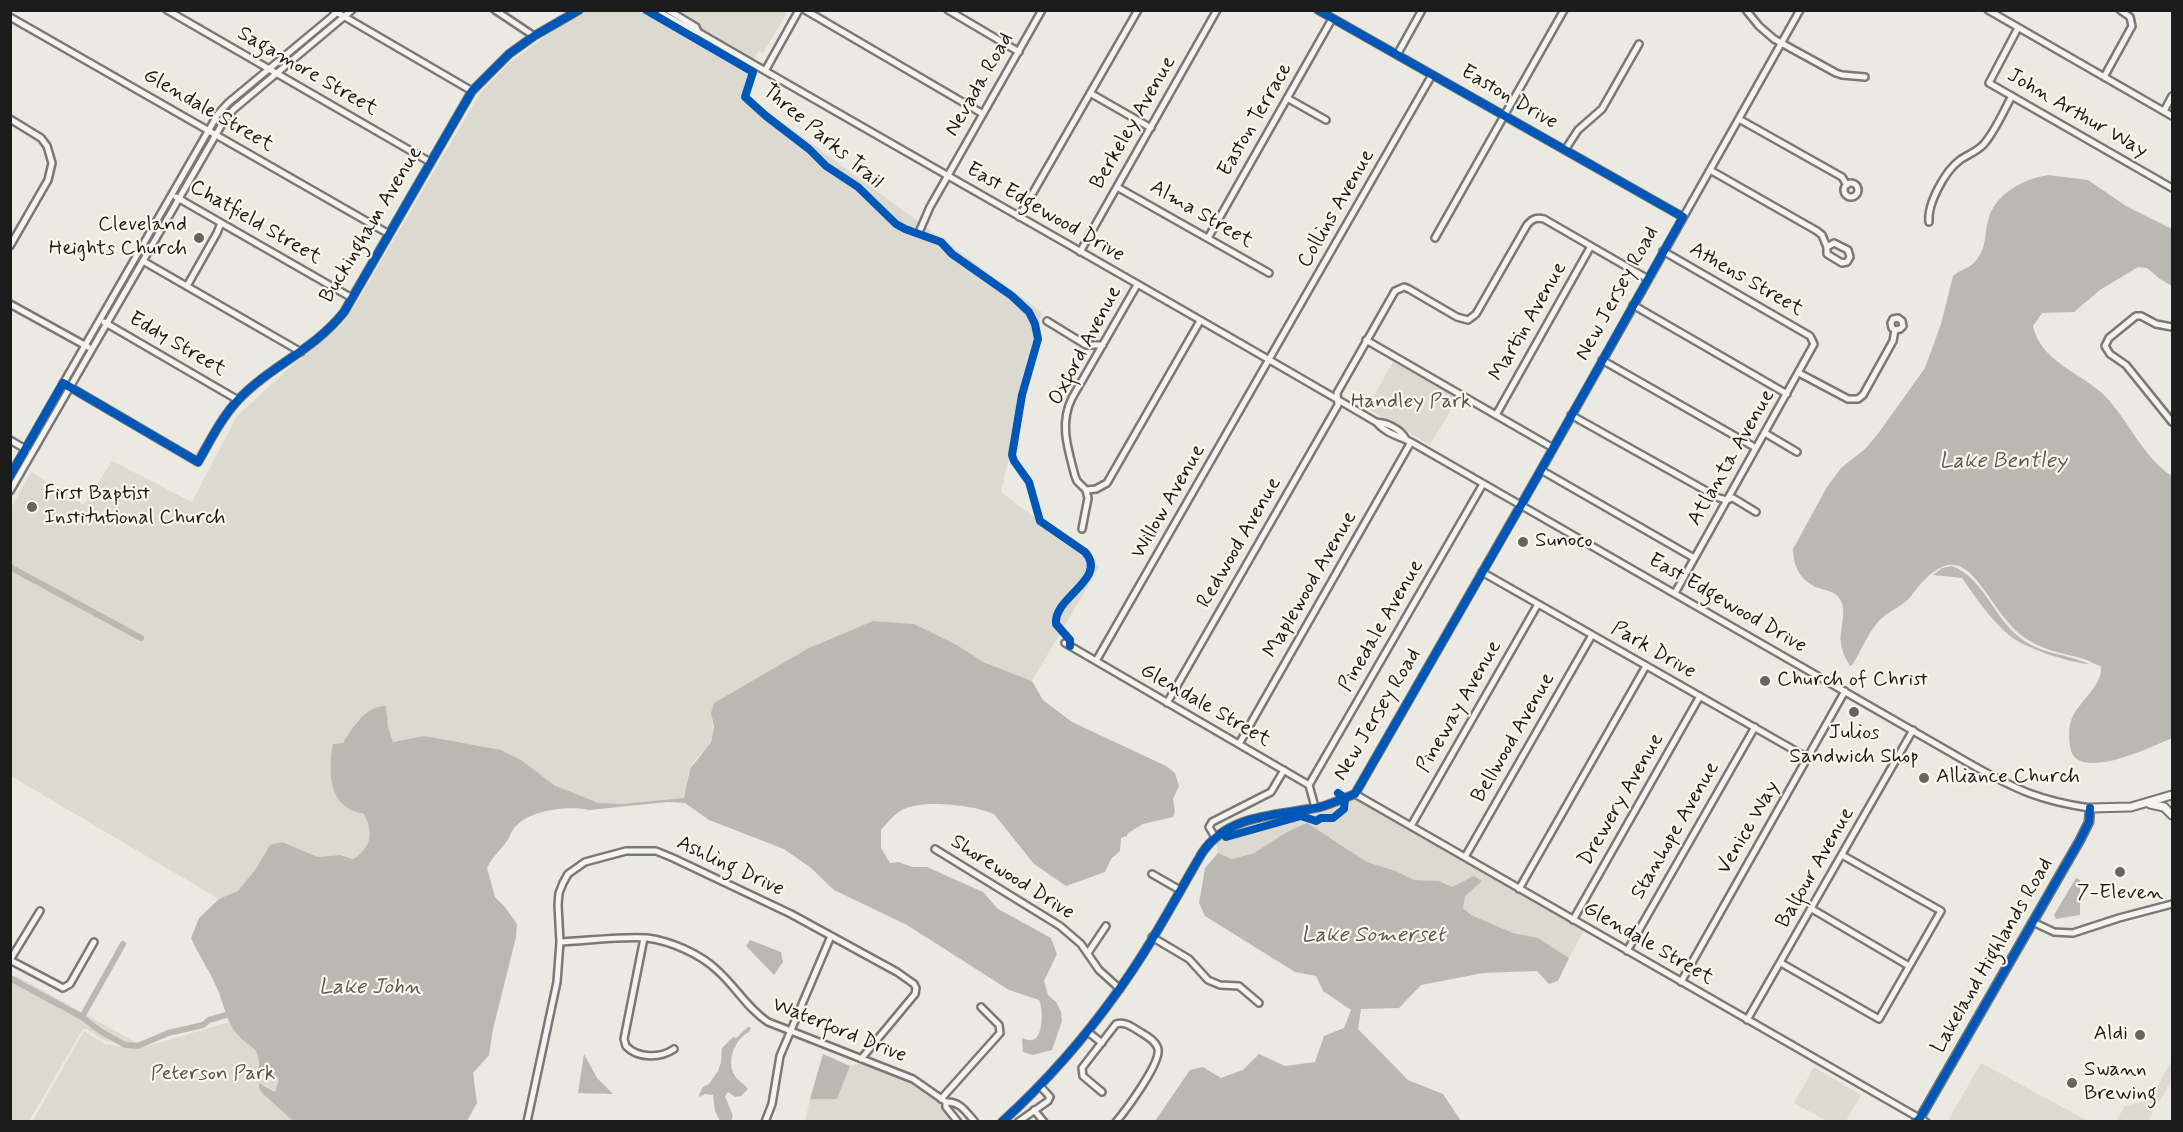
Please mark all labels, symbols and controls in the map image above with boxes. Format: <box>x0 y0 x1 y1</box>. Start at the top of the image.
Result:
street label: Sagamore Street <box>232 22 382 122</box>
street label: Nevada Road <box>940 29 1020 141</box>
street label: Berkeley Avenue <box>1086 52 1182 194</box>
street label: Easton Terrace <box>1213 59 1299 181</box>
street label: Easton Drive <box>1456 60 1562 136</box>
street label: Glendale Street <box>138 63 278 159</box>
street label: John Arthur Way <box>2002 64 2152 164</box>
street label: Three Parks Trail <box>756 79 888 195</box>
street label: Buckingham Avenue <box>315 142 429 308</box>
street label: Collins Avenue <box>1293 145 1381 273</box>
street label: East Edgewood Drive <box>961 157 1129 269</box>
street label: Chatfield Street <box>185 175 325 271</box>
street label: Alma Street <box>1145 175 1257 255</box>
place label: Cleveland Heights Church <box>49 213 187 263</box>
street label: New Jersey Road <box>1571 222 1665 366</box>
marker: Cleveland Heights Church <box>192 231 206 245</box>
street label: Athens Street <box>1684 237 1808 323</box>
street label: Martin Avenue <box>1485 258 1573 386</box>
street label: Oxford Avenue <box>1044 282 1128 410</box>
street label: Eddy Street <box>124 307 230 383</box>
street label: Atlanta Avenue <box>1683 385 1781 531</box>
park label: Handley Park <box>1351 390 1471 416</box>
street label: Willow Avenue <box>1126 440 1212 564</box>
water label: Lake Bentley <box>1939 449 2067 475</box>
street label: Redwood Avenue <box>1192 473 1288 613</box>
place label: First Baptist Institutional Church <box>44 482 226 532</box>
marker: First Baptist Institutional Church <box>25 500 39 514</box>
street label: Maplewood Avenue <box>1259 507 1363 663</box>
place label: Sunoco <box>1535 529 1593 555</box>
marker: Sunoco <box>1516 535 1530 549</box>
street label: East Edgewood Drive <box>1643 548 1811 660</box>
street label: Pinedale Avenue <box>1334 555 1430 697</box>
street label: Park Drive <box>1606 617 1700 685</box>
street label: Pineway Avenue <box>1412 636 1508 778</box>
street label: New Jersey Road <box>1329 644 1427 786</box>
street label: Glendale Street <box>1135 658 1275 754</box>
place label: Church of Christ <box>1777 668 1928 694</box>
street label: Bellwood Avenue <box>1467 669 1561 807</box>
marker: Church of Christ <box>1758 674 1772 688</box>
marker: Julios Sandwich Shop <box>1847 705 1861 719</box>
place label: Julios Sandwich Shop <box>1789 721 1919 771</box>
street label: Drewery Avenue <box>1574 729 1670 871</box>
street label: Stanhope Avenue <box>1626 758 1726 904</box>
place label: Alliance Church <box>1936 765 2080 791</box>
marker: Alliance Church <box>1917 771 1931 785</box>
street label: Venice Way <box>1712 777 1786 879</box>
street label: Balfour Avenue <box>1771 803 1861 933</box>
street label: Shorewood Drive <box>945 830 1079 926</box>
street label: Ashling Drive <box>672 831 788 903</box>
street label: Lakeland Highlands Road <box>1927 854 2059 1058</box>
marker: 7-Eleven <box>2113 865 2127 879</box>
place label: 7-Eleven <box>2077 881 2163 907</box>
street label: Glendale Street <box>1578 896 1718 992</box>
water label: Lake Somerset <box>1301 923 1445 949</box>
water label: Lake John <box>319 975 421 1001</box>
street label: Waterford Drive <box>768 993 910 1069</box>
place label: Aldi <box>2094 1022 2128 1048</box>
marker: Aldi <box>2133 1028 2147 1042</box>
place label: Swann Brewing <box>2084 1058 2157 1108</box>
park label: Peterson Park <box>151 1062 275 1088</box>
marker: Swann Brewing <box>2065 1076 2079 1090</box>

